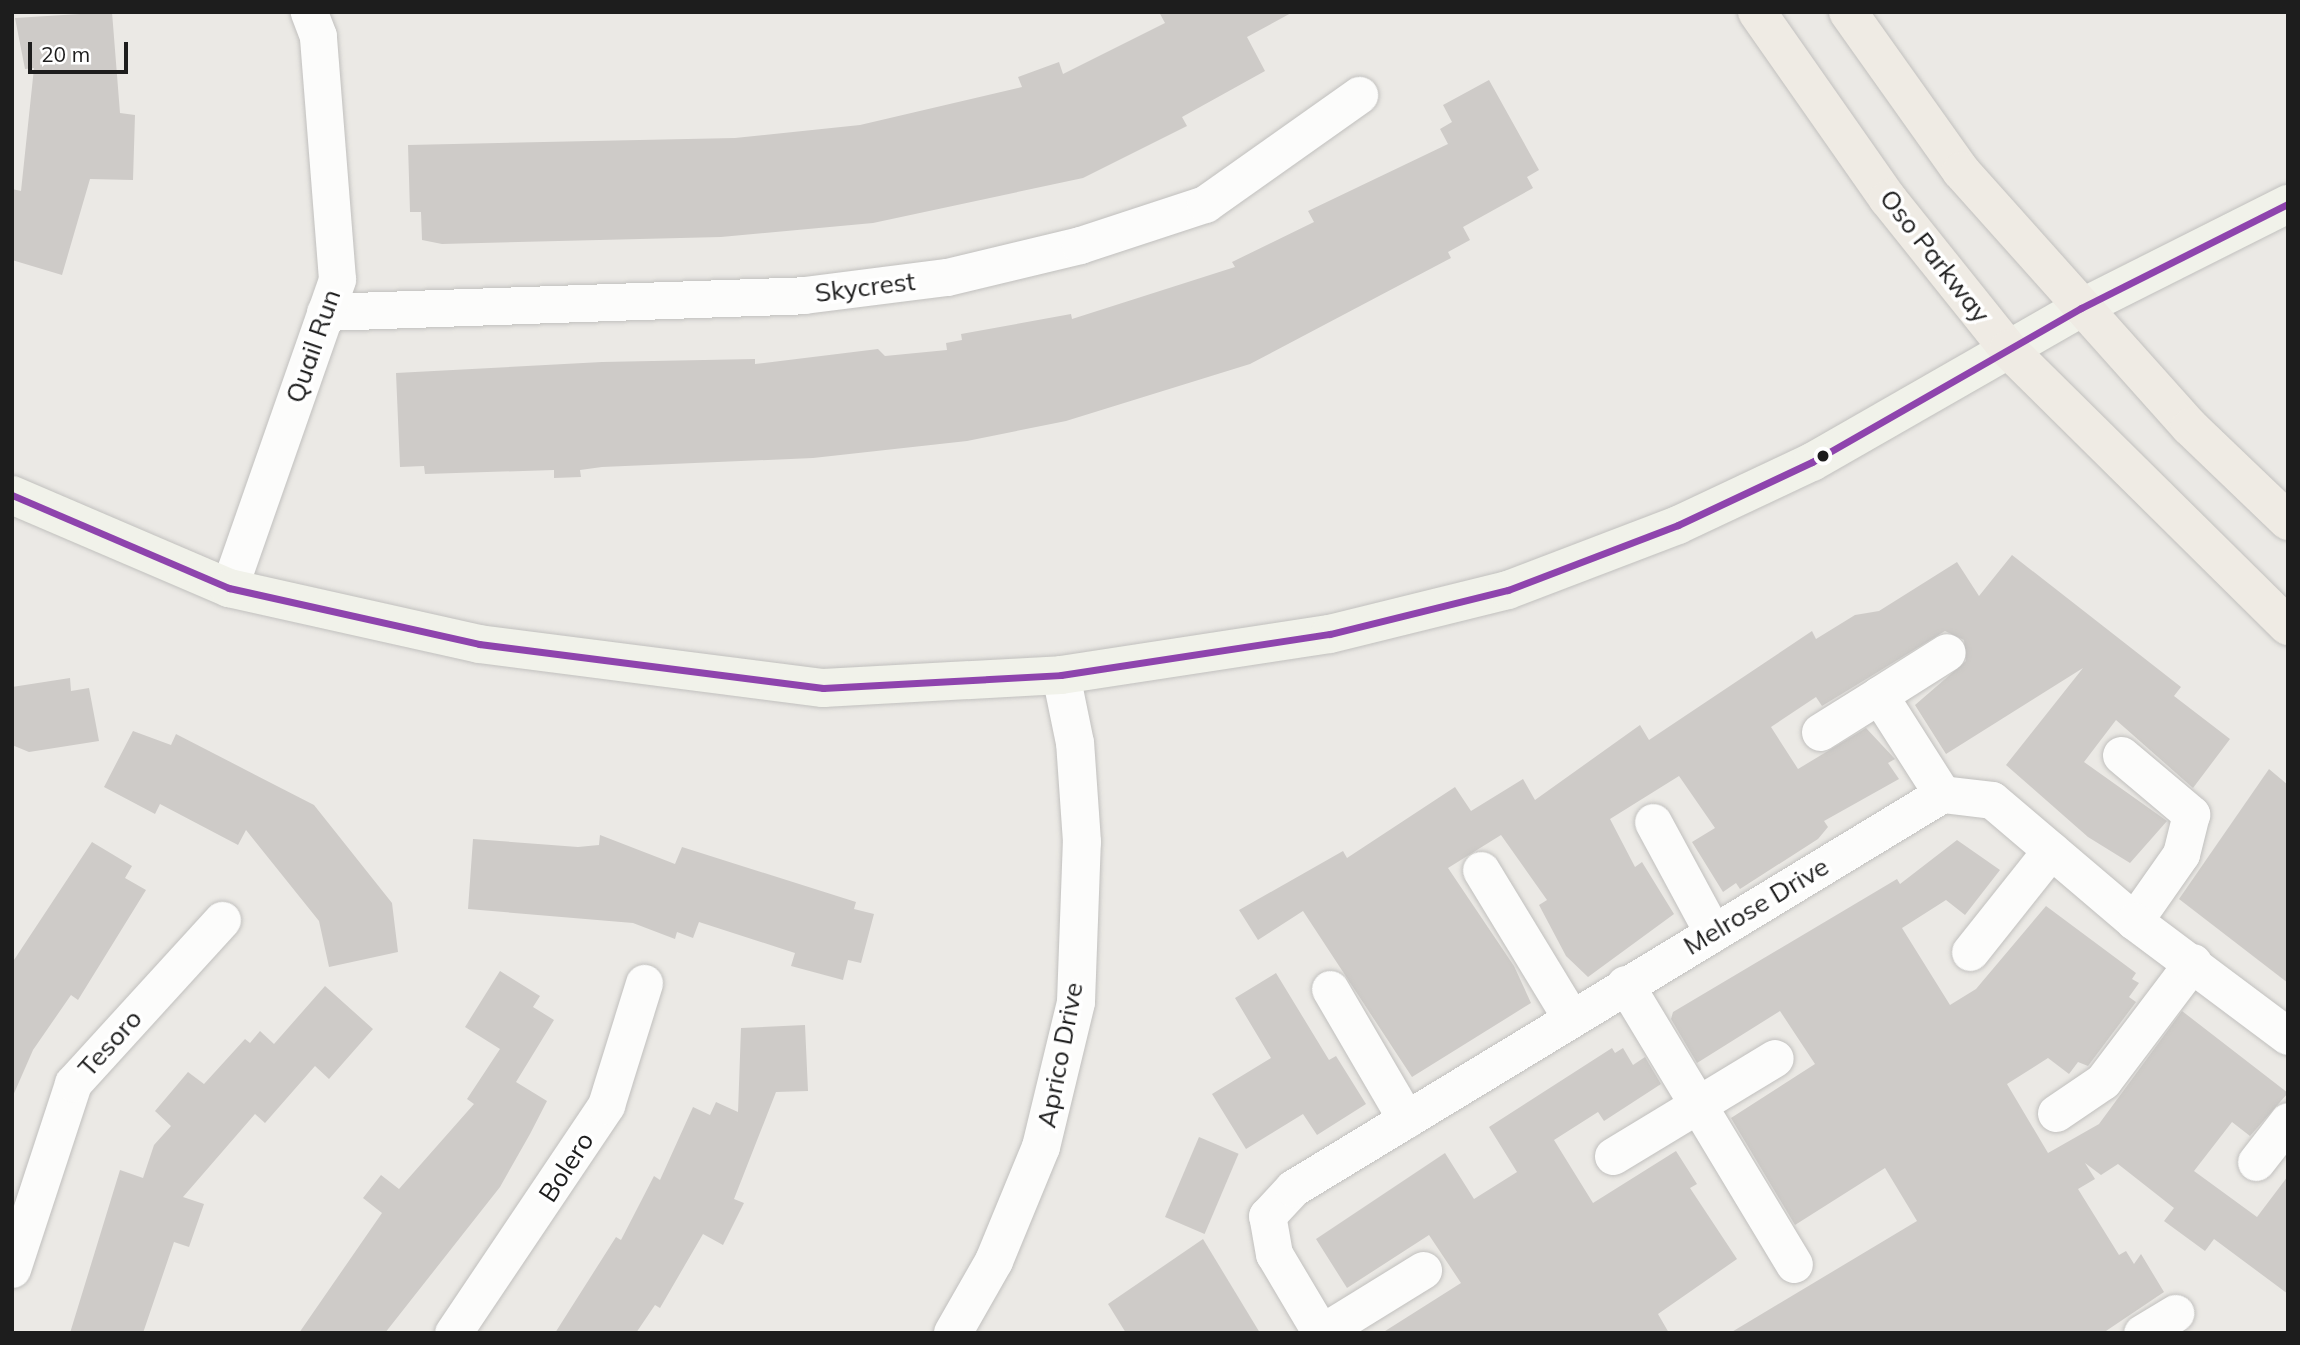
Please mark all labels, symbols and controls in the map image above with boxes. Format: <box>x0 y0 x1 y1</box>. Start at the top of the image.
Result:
scale bar <box>32 28 131 72</box>
text: 20 m <box>41 41 90 67</box>
street label: Oso Parkway <box>1873 183 1997 329</box>
street label: Skycrest <box>813 265 917 309</box>
street label: Quail Run <box>279 285 347 407</box>
unlabelled marker <box>1816 449 1830 463</box>
street label: Melrose Drive <box>1678 851 1834 961</box>
street label: Aprico Drive <box>1031 980 1089 1130</box>
street label: Tesoro <box>72 1003 148 1083</box>
street label: Bolero <box>532 1126 600 1208</box>

